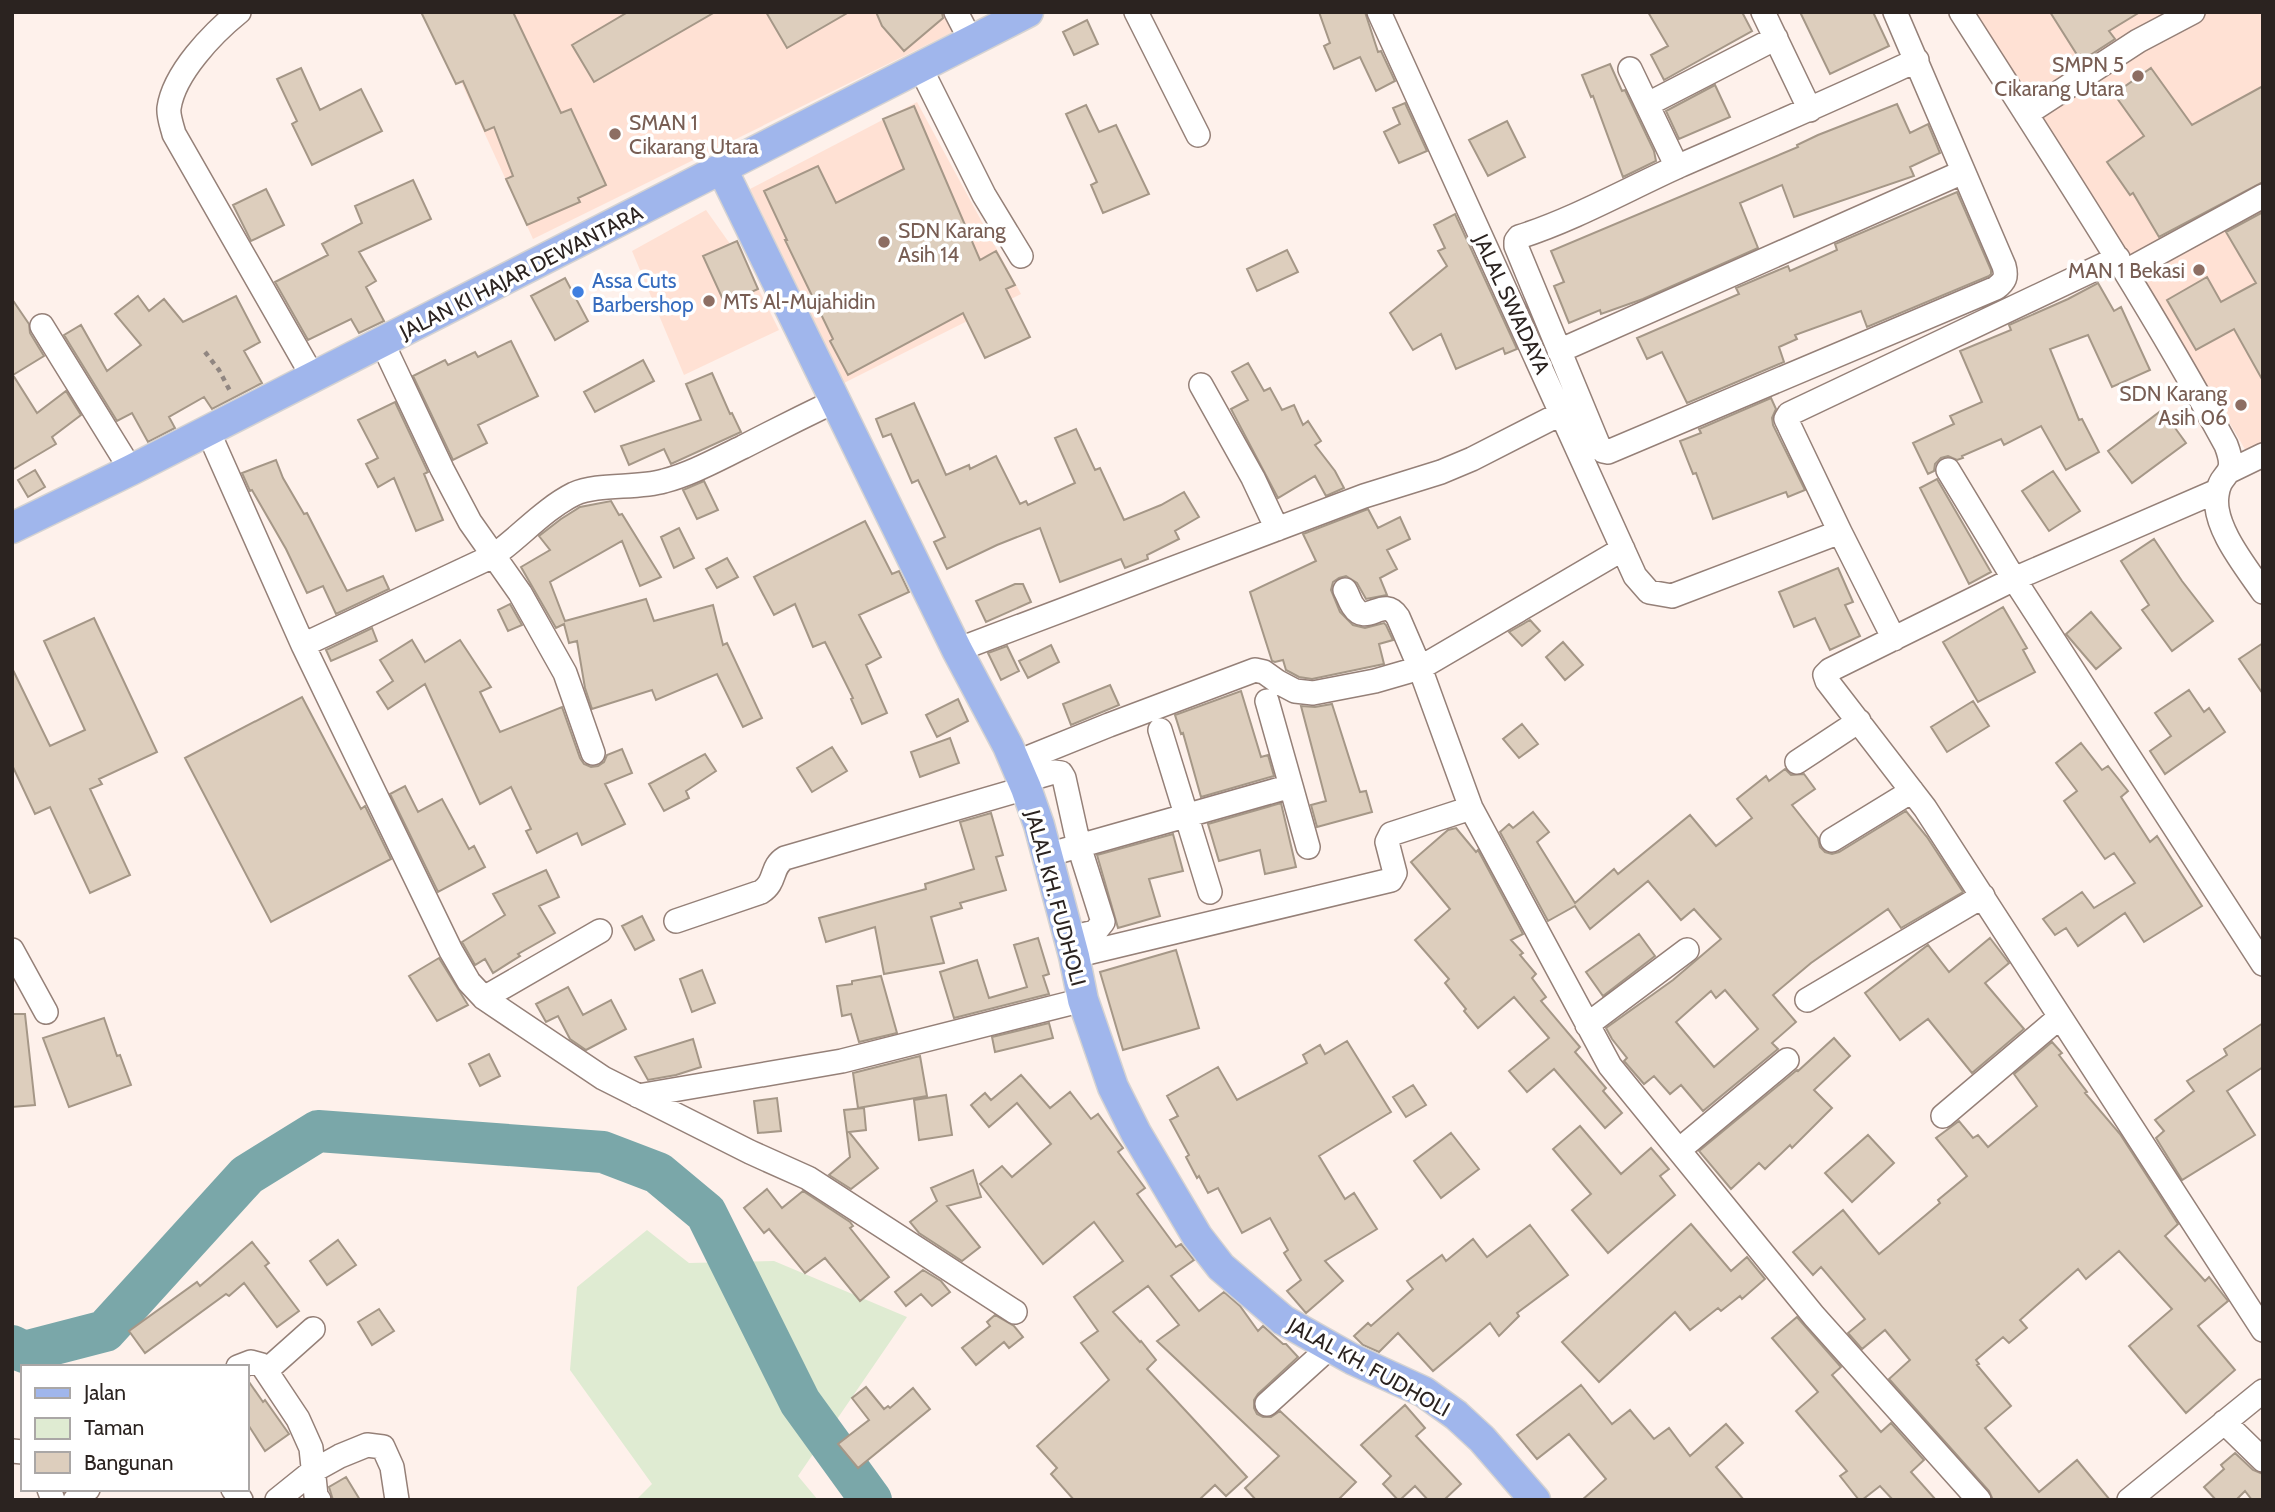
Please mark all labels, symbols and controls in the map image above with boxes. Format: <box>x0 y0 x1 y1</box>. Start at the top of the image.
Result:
place label: SMPN 5 Cikarang Utara <box>1994 52 2124 101</box>
marker: SMPN 5 Cikarang Utara <box>2130 68 2146 84</box>
place label: SMAN 1 Cikarang Utara <box>629 110 759 159</box>
marker: SMAN 1 Cikarang Utara <box>607 126 623 142</box>
street label: JALAN KI HAJAR DEWANTARA <box>395 200 647 345</box>
place label: SDN Karang Asih 14 <box>898 218 1006 267</box>
street label: JALAL SWADAYA <box>1468 229 1555 378</box>
marker: SDN Karang Asih 14 <box>876 234 892 250</box>
place label: MAN 1 Bekasi <box>2068 258 2185 283</box>
marker: MAN 1 Bekasi <box>2191 262 2207 278</box>
place label: Assa Cuts Barbershop <box>592 268 694 317</box>
marker: Assa Cuts Barbershop <box>570 284 586 300</box>
place label: MTs Al-Mujahidin <box>723 289 876 315</box>
marker: MTs Al-Mujahidin <box>701 293 717 309</box>
place label: SDN Karang Asih 06 <box>2119 381 2228 430</box>
marker: SDN Karang Asih 06 <box>2233 397 2249 413</box>
street label: JALAL KH. FUDHOLI <box>1020 806 1092 989</box>
street label: JALAL KH. FUDHOLI <box>1283 1312 1454 1422</box>
legend <box>21 1365 248 1491</box>
text: Jalan <box>83 1380 126 1405</box>
text: Taman <box>84 1415 144 1440</box>
text: Bangunan <box>84 1450 173 1475</box>

